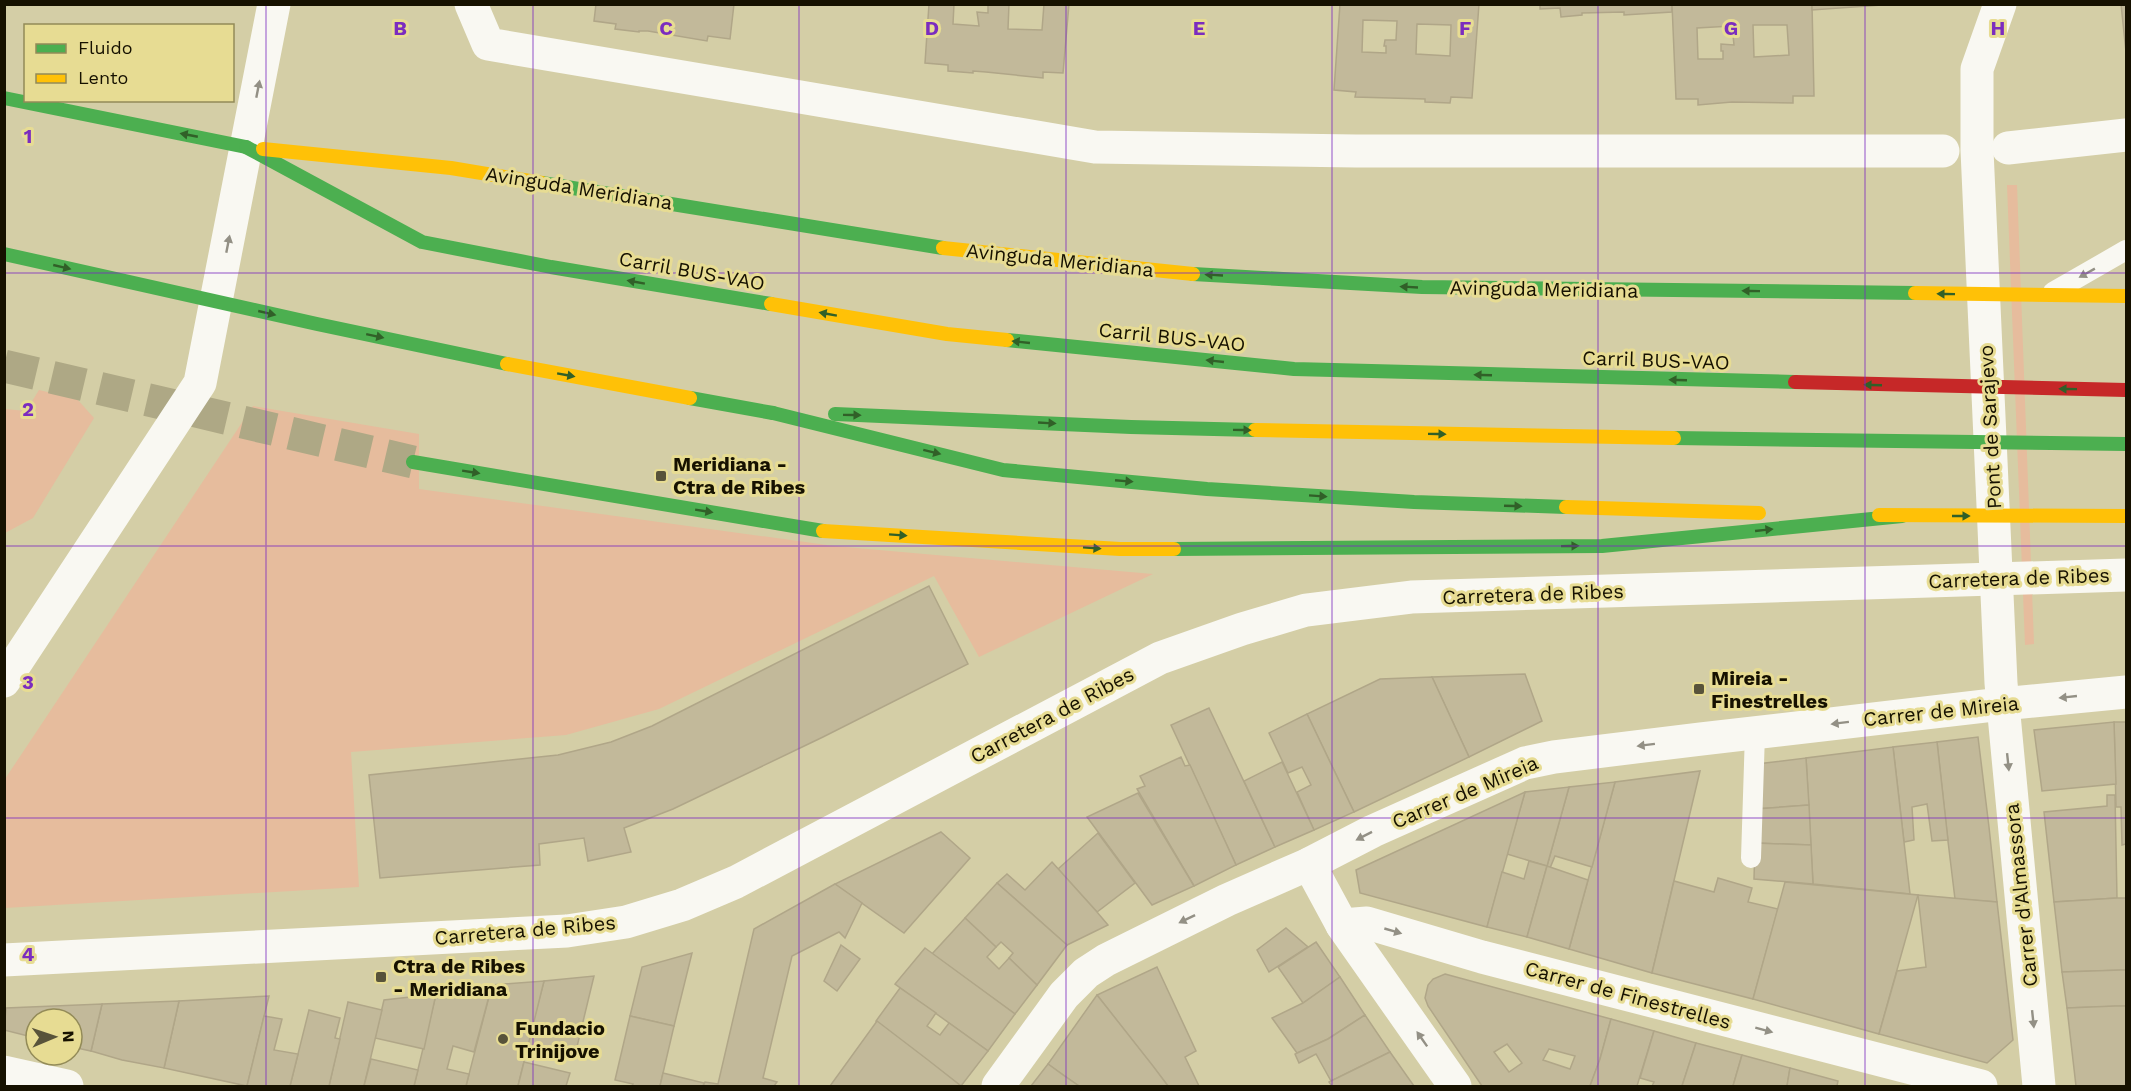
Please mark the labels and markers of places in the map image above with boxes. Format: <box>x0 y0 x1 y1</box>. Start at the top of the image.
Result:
place label: Meridiana - Ctra de Ribes <box>673 452 805 499</box>
marker: Meridiana - Ctra de Ribes <box>654 469 668 483</box>
place label: Mireia - Finestrelles <box>1711 666 1828 713</box>
marker: Mireia - Finestrelles <box>1692 682 1706 696</box>
place label: Ctra de Ribes - Meridiana <box>393 954 525 1001</box>
marker: Ctra de Ribes - Meridiana <box>374 970 388 984</box>
place label: Fundacio Trinijove <box>515 1016 605 1063</box>
marker: Fundacio Trinijove <box>496 1032 510 1046</box>

